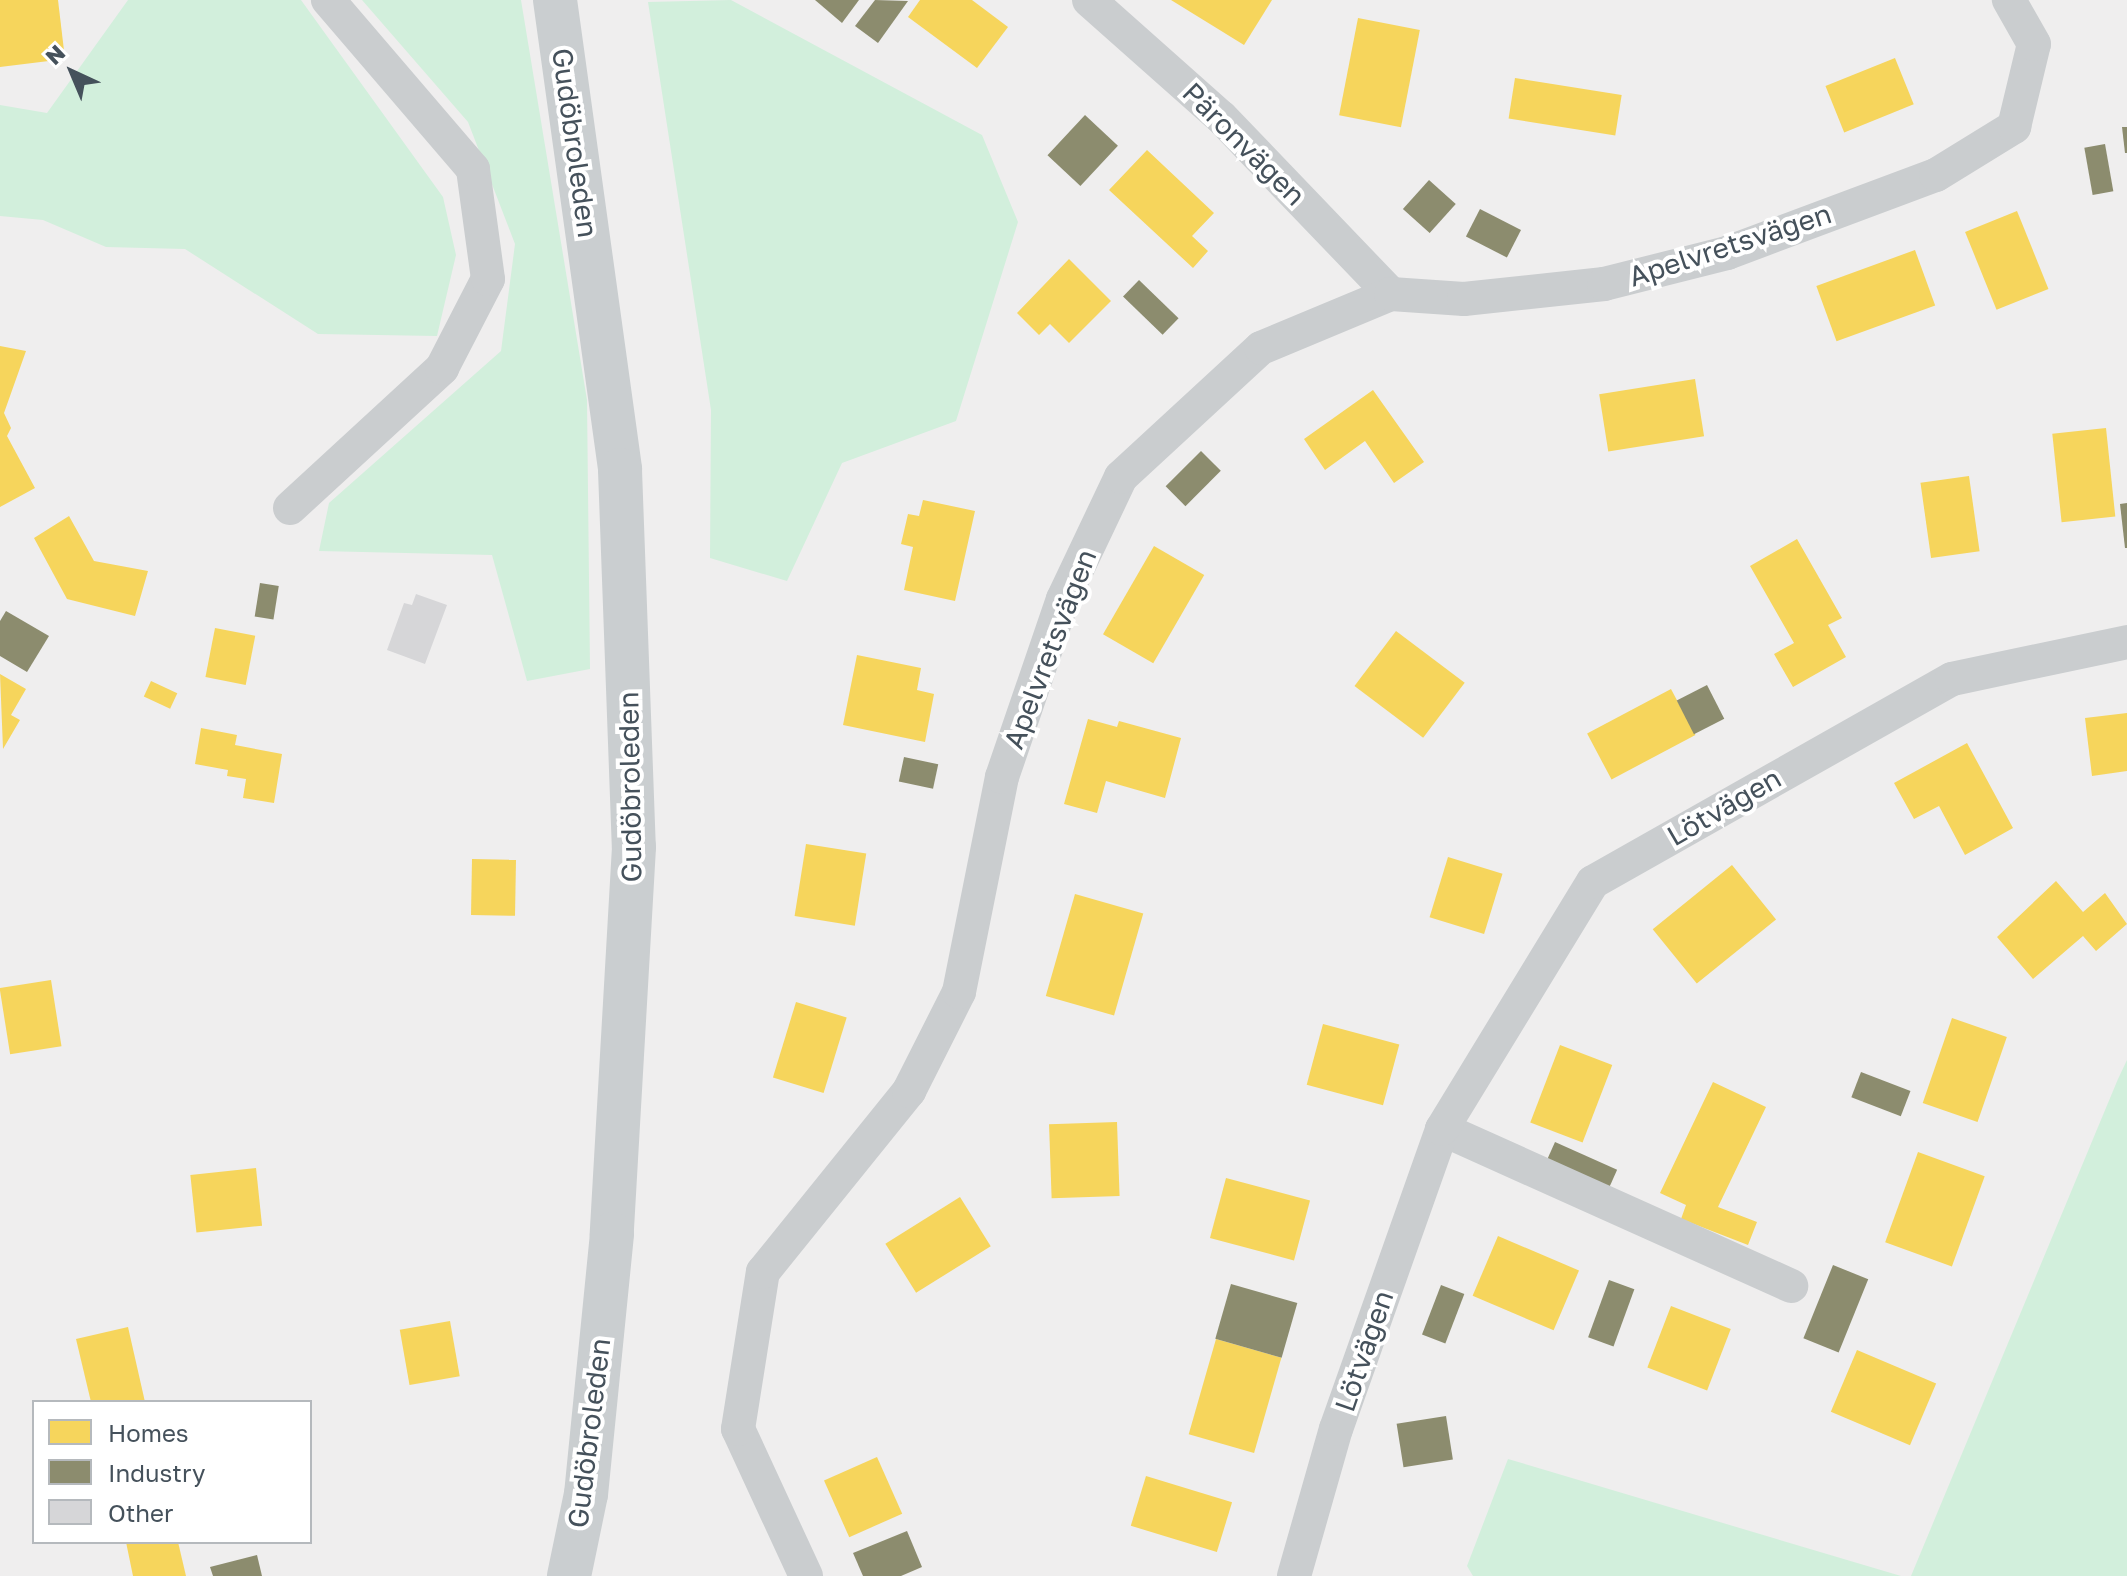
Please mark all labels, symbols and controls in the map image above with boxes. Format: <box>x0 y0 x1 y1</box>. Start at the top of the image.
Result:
north arrow <box>32 32 112 112</box>
text: N <box>40 39 70 70</box>
street label: Gudöbroleden <box>545 46 605 240</box>
street label: Päronvägen <box>1176 76 1312 212</box>
street label: Apelvretsvägen <box>1625 196 1835 294</box>
street label: Apelvretsvägen <box>997 545 1103 753</box>
street label: Gudöbroleden <box>612 691 648 883</box>
street label: Lötvägen <box>1661 761 1787 853</box>
street label: Lötvägen <box>1328 1286 1400 1416</box>
street label: Gudöbroleden <box>561 1336 617 1530</box>
legend <box>32 1400 312 1544</box>
text: Homes <box>108 1418 189 1447</box>
text: Industry <box>108 1458 205 1487</box>
text: Other <box>108 1498 173 1527</box>

